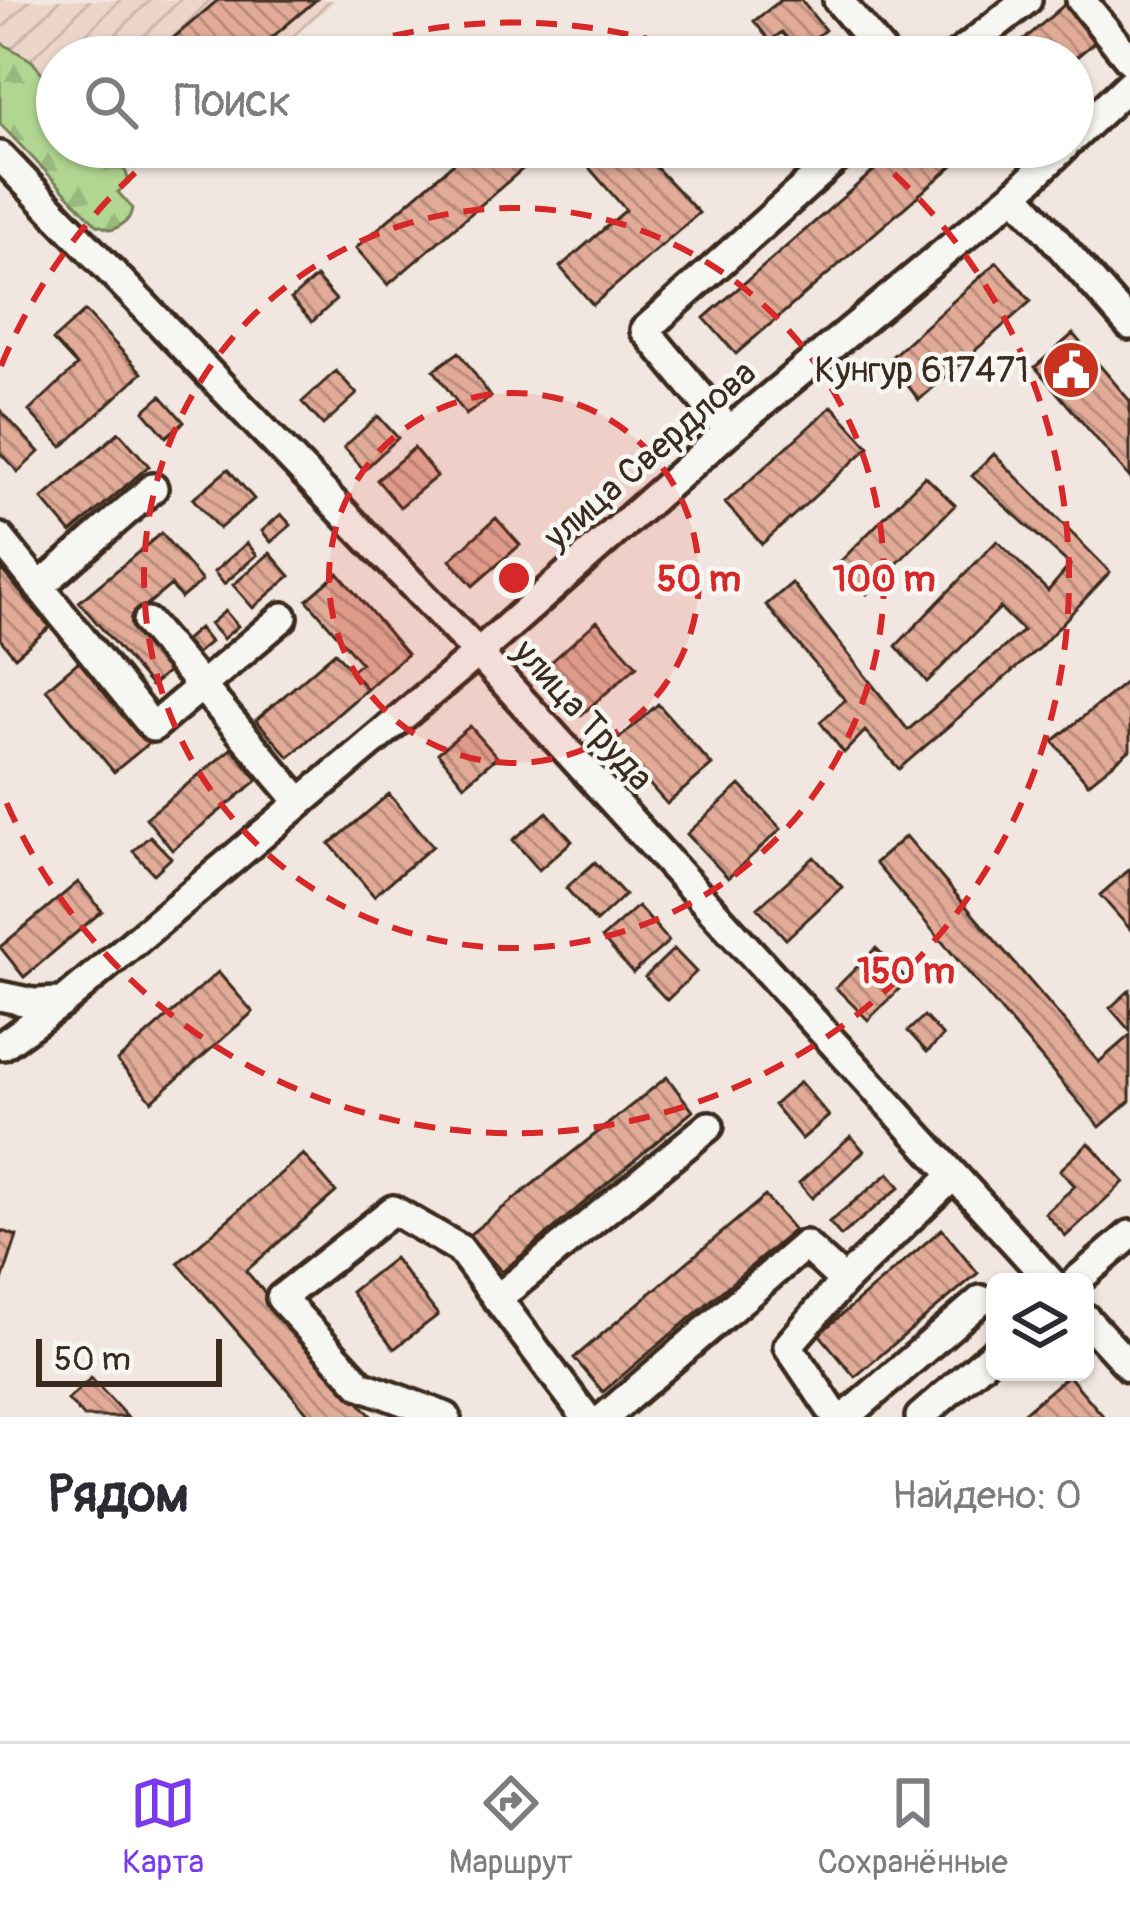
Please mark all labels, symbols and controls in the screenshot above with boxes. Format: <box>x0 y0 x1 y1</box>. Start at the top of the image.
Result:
search box <box>36 36 1094 168</box>
icon: search <box>78 69 144 135</box>
text: Поиск <box>174 74 291 130</box>
public building icon: Кунгур 617471 <box>1040 339 1102 401</box>
place label: Кунгур 617471 <box>814 348 1029 393</box>
street label: улица Свердлова <box>534 351 765 560</box>
centre of rings <box>493 557 535 599</box>
text: 50 m <box>657 557 741 602</box>
text: 100 m <box>832 557 936 602</box>
street label: улица Труда <box>503 629 663 800</box>
text: 150 m <box>857 949 955 994</box>
map controls <box>986 1273 1094 1381</box>
button: layers <box>986 1273 1094 1381</box>
scale bar <box>36 1333 222 1386</box>
text: 50 m <box>54 1339 131 1380</box>
text: Рядом <box>48 1463 189 1527</box>
text: Найдено: 0 <box>892 1471 1082 1520</box>
tab: Карта <box>122 1770 204 1883</box>
tab: Маршрут <box>449 1770 573 1883</box>
tab: Сохранённые <box>817 1770 1008 1883</box>

